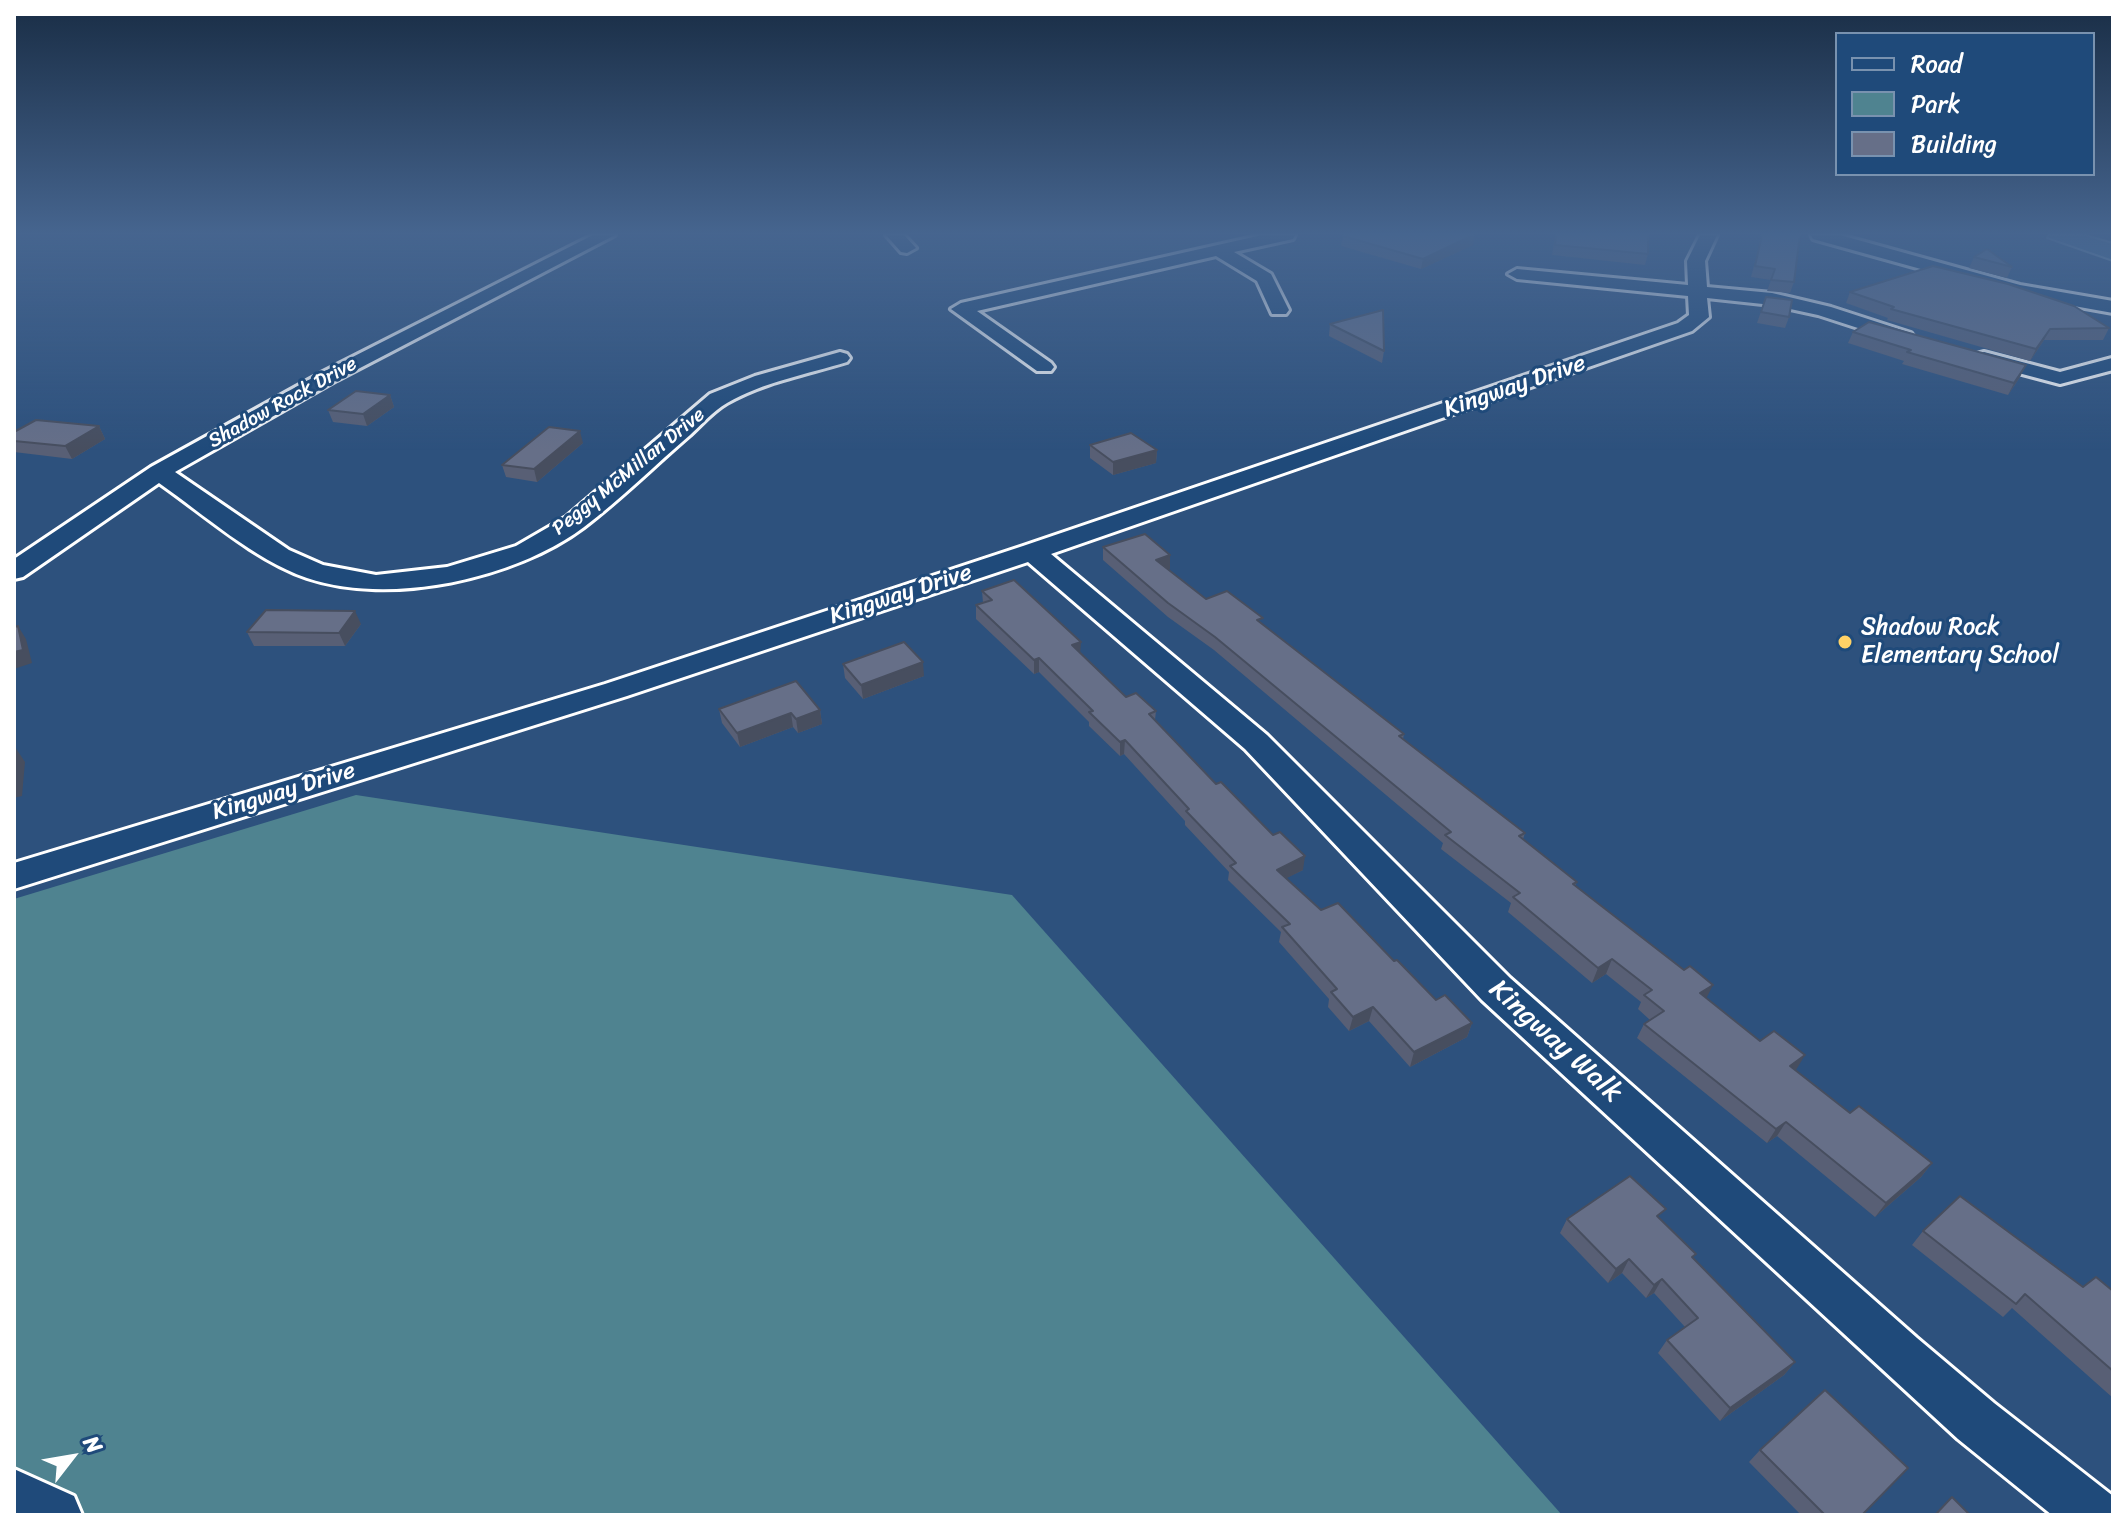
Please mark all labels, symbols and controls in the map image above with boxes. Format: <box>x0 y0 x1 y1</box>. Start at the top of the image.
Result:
legend <box>1835 32 2095 176</box>
text: Road <box>1911 43 1962 85</box>
text: Park <box>1911 83 1960 125</box>
text: Building <box>1911 123 1997 165</box>
street label: Kingway Drive <box>1440 349 1590 425</box>
street label: Shadow Rock Drive <box>205 352 361 454</box>
street label: Peggy McMillan Drive <box>548 403 710 541</box>
street label: Kingway Drive <box>826 558 976 632</box>
place label: Shadow Rock Elementary School <box>1861 614 2059 670</box>
marker: Shadow Rock Elementary School <box>1836 633 1854 651</box>
street label: Kingway Drive <box>209 757 359 827</box>
street label: Kingway Walk <box>1481 973 1629 1111</box>
north arrow <box>32 1417 112 1497</box>
text: N <box>72 1428 114 1461</box>

